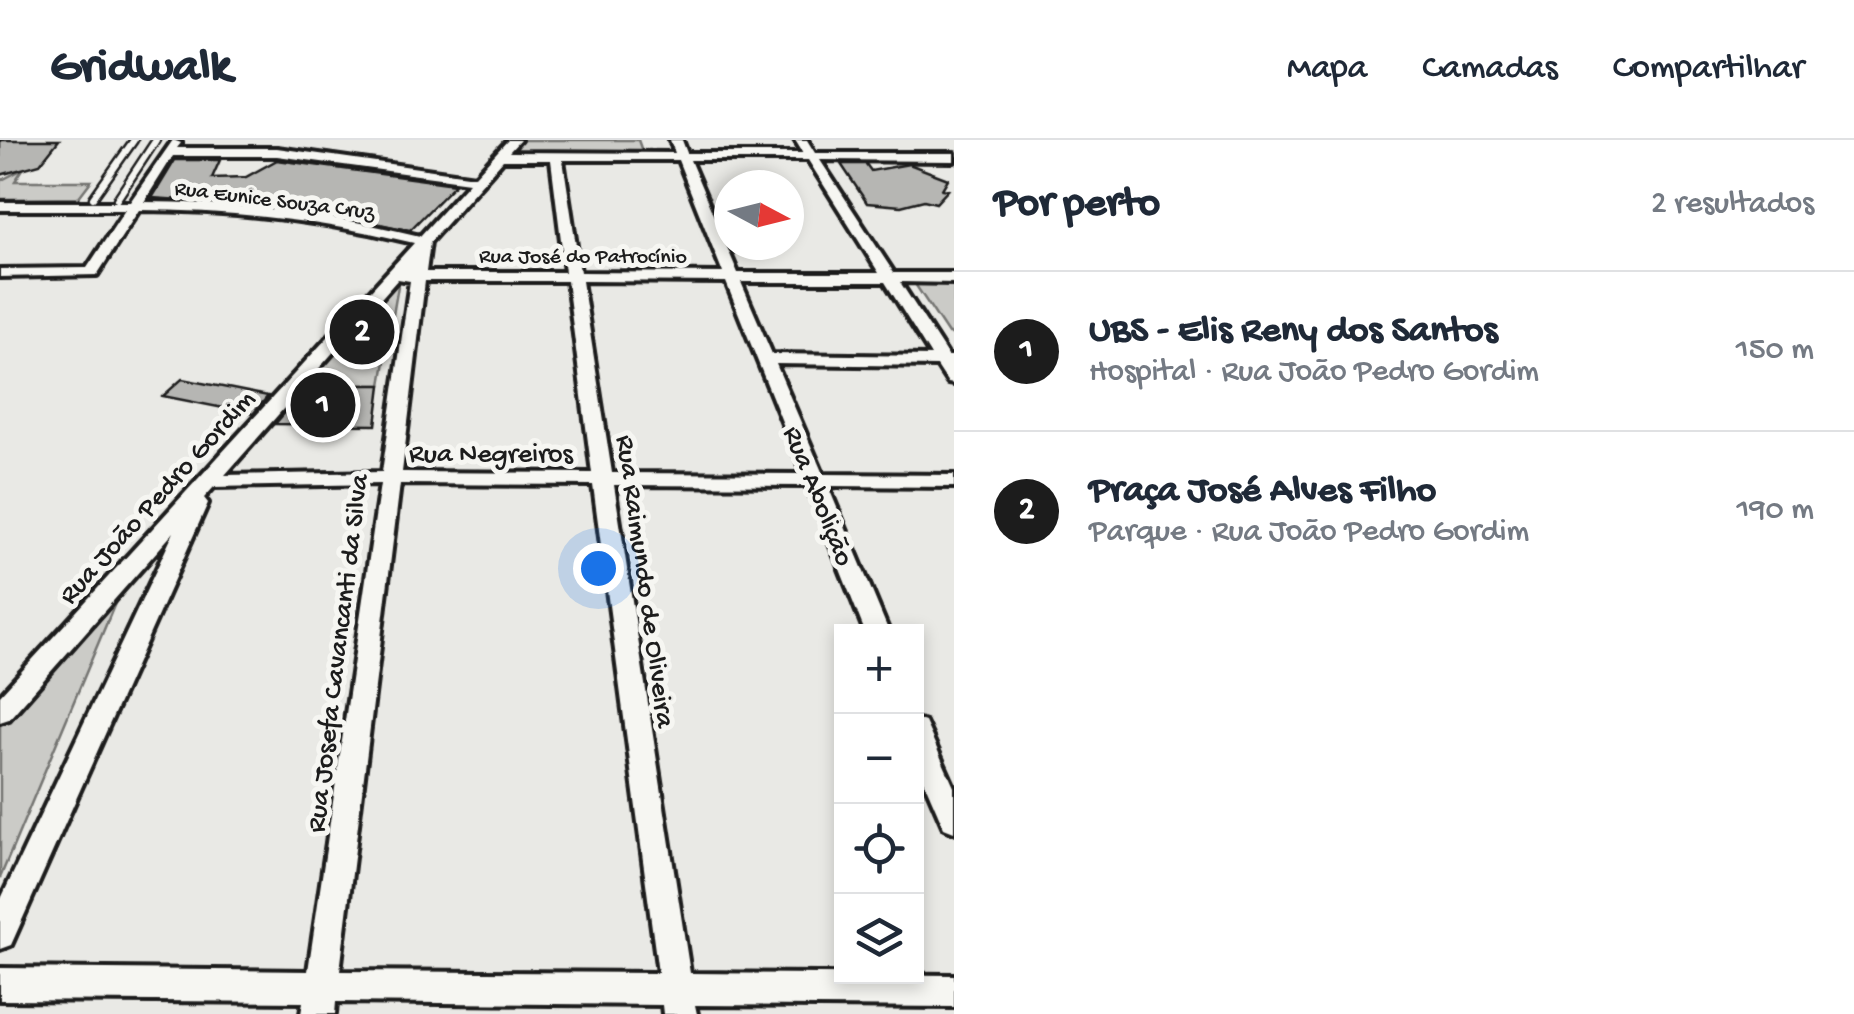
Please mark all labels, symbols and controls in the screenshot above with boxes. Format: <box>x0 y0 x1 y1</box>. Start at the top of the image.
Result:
text: Gridwalk <box>50 41 232 98</box>
text: Mapa <box>1287 49 1367 90</box>
text: Camadas <box>1422 49 1558 90</box>
text: Compartilhar <box>1613 49 1804 90</box>
north arrow <box>714 170 804 260</box>
street label: Rua Eunice Souza Cruz <box>173 177 377 227</box>
text: Por perto <box>994 181 1160 230</box>
text: 2 resultados <box>1651 186 1814 224</box>
street label: Rua José do Patrocínio <box>479 245 687 271</box>
pin: 2 <box>330 294 394 370</box>
text: UBS - Elis Reny dos Santos <box>1089 310 1497 354</box>
text: 1 <box>1020 332 1033 370</box>
text: 150 m <box>1736 332 1814 370</box>
text: Hospital · Rua João Pedro Gordim <box>1089 354 1539 392</box>
pin: 1 <box>290 368 356 442</box>
street label: Rua João Pedro Gordim <box>53 384 264 612</box>
street label: Rua Abolição <box>774 422 860 571</box>
street label: Rua Raimundo de Oliveira <box>607 433 681 731</box>
street label: Rua Negreiros <box>409 439 574 472</box>
text: Praça José Alves Filho <box>1089 470 1436 514</box>
street label: Rua Josefa Cavancanti da Silva <box>301 471 378 835</box>
text: 2 <box>1019 492 1034 530</box>
text: 190 m <box>1737 492 1814 530</box>
text: Parque · Rua João Pedro Gordim <box>1089 514 1529 552</box>
your location <box>573 543 624 594</box>
map controls <box>834 624 924 984</box>
button: + <box>834 624 924 714</box>
button: − <box>834 714 924 804</box>
button: locate <box>834 804 924 894</box>
button: layers <box>834 894 924 984</box>

